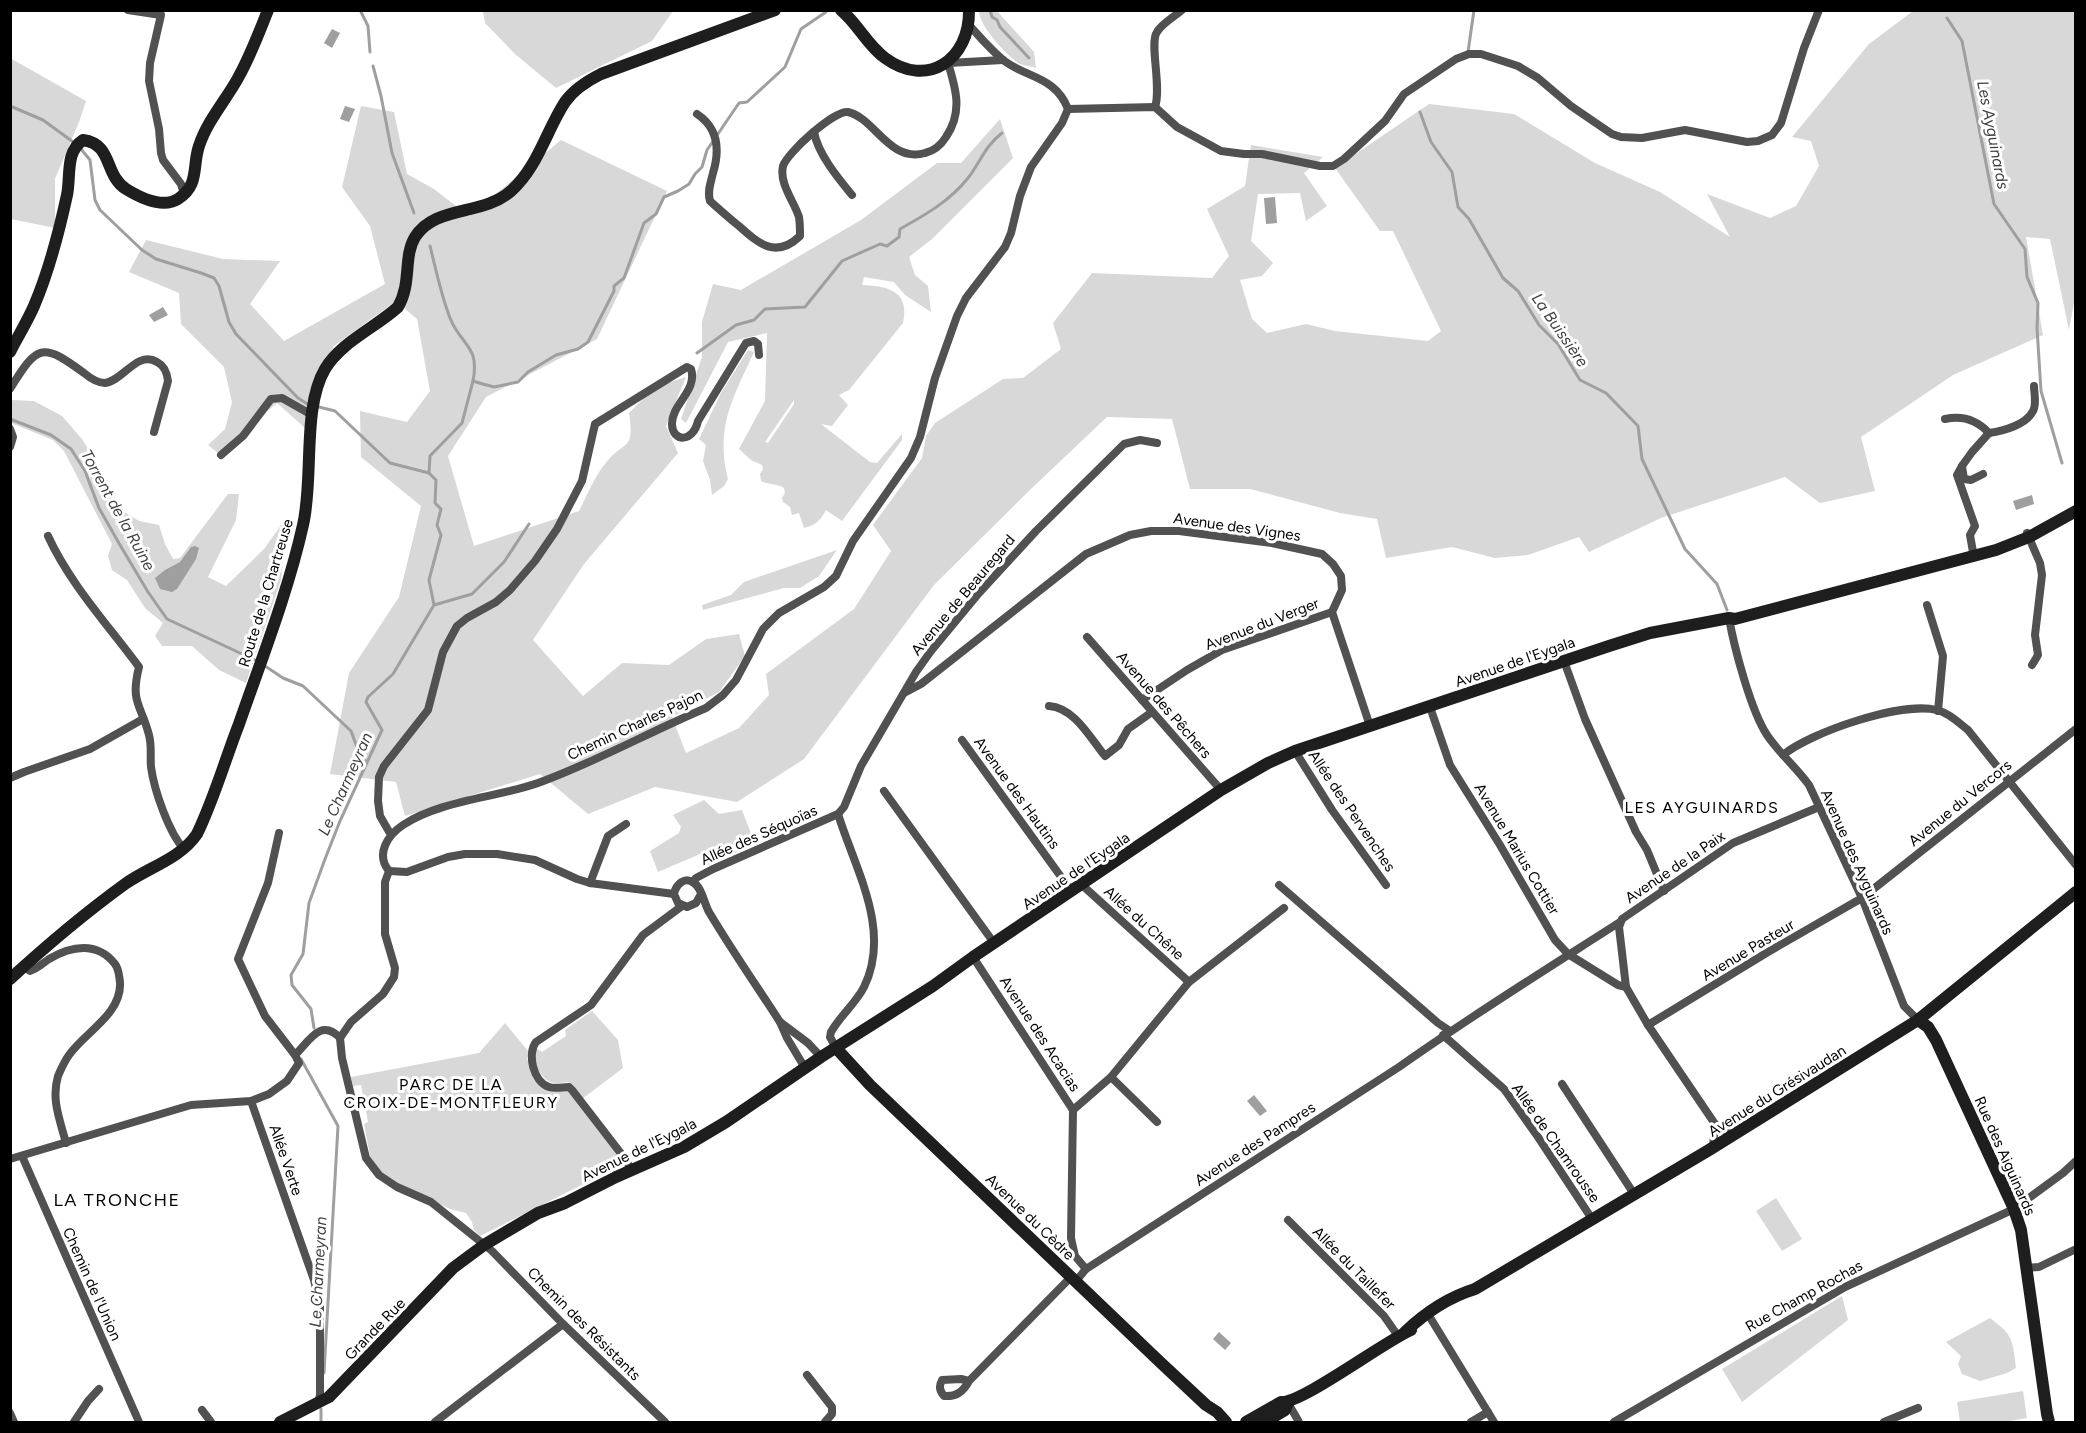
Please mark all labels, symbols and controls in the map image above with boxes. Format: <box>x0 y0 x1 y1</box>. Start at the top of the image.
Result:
water label: Les Ayguinards <box>1973 79 2013 191</box>
water label: La Buissière <box>1528 289 1593 371</box>
water label: Torrent de la Ruine <box>77 446 159 574</box>
street label: Avenue des Vignes <box>1172 509 1302 545</box>
street label: Route de la Chartreuse <box>235 517 297 669</box>
street label: Avenue de Beauregard <box>907 531 1019 659</box>
street label: Avenue du Verger <box>1203 594 1321 654</box>
street label: Avenue de l'Eygala <box>1453 633 1577 691</box>
street label: Avenue des Pêchers <box>1113 648 1215 762</box>
street label: Chemin Charles Pajon <box>565 686 705 764</box>
water label: Le Charmeyran <box>314 729 376 839</box>
street label: Avenue des Hautins <box>970 734 1064 852</box>
street label: Allée des Pervenches <box>1305 747 1399 875</box>
street label: Avenue du Vercors <box>1905 756 2015 850</box>
street label: Avenue Marius Cottier <box>1471 780 1563 918</box>
street label: Avenue des Ayguinards <box>1817 786 1897 938</box>
district label: LES AYGUINARDS <box>1625 798 1779 817</box>
street label: Allée des Séquoïas <box>698 801 820 869</box>
street label: Avenue de la Paix <box>1622 827 1728 907</box>
street label: Avenue de l'Eygala <box>1019 828 1133 914</box>
street label: Allée du Chêne <box>1100 882 1188 964</box>
street label: Avenue Pasteur <box>1698 915 1798 985</box>
street label: Avenue des Acacias <box>996 973 1084 1095</box>
street label: Avenue du Grésivaudan <box>1705 1041 1849 1141</box>
district label: PARC DE LA CROIX-DE-MONTFLEURY <box>343 1075 559 1112</box>
street label: Allée de Chamrousse <box>1508 1080 1604 1206</box>
street label: Rue des Aiguinards <box>1971 1094 2039 1218</box>
street label: Avenue des Pampres <box>1191 1098 1319 1190</box>
street label: Avenue de l'Eygala <box>579 1114 699 1186</box>
street label: Allée Verte <box>265 1122 307 1198</box>
street label: Avenue du Cèdre <box>982 1170 1078 1264</box>
district label: LA TRONCHE <box>53 1189 181 1211</box>
water label: Le Charmeyran <box>306 1216 330 1328</box>
street label: Allée du Taillefer <box>1309 1223 1399 1313</box>
street label: Chemin de l'Union <box>59 1225 125 1343</box>
street label: Rue Champ Rochas <box>1742 1256 1866 1336</box>
street label: Chemin des Résistants <box>524 1264 644 1384</box>
street label: Grande Rue <box>341 1294 409 1364</box>

